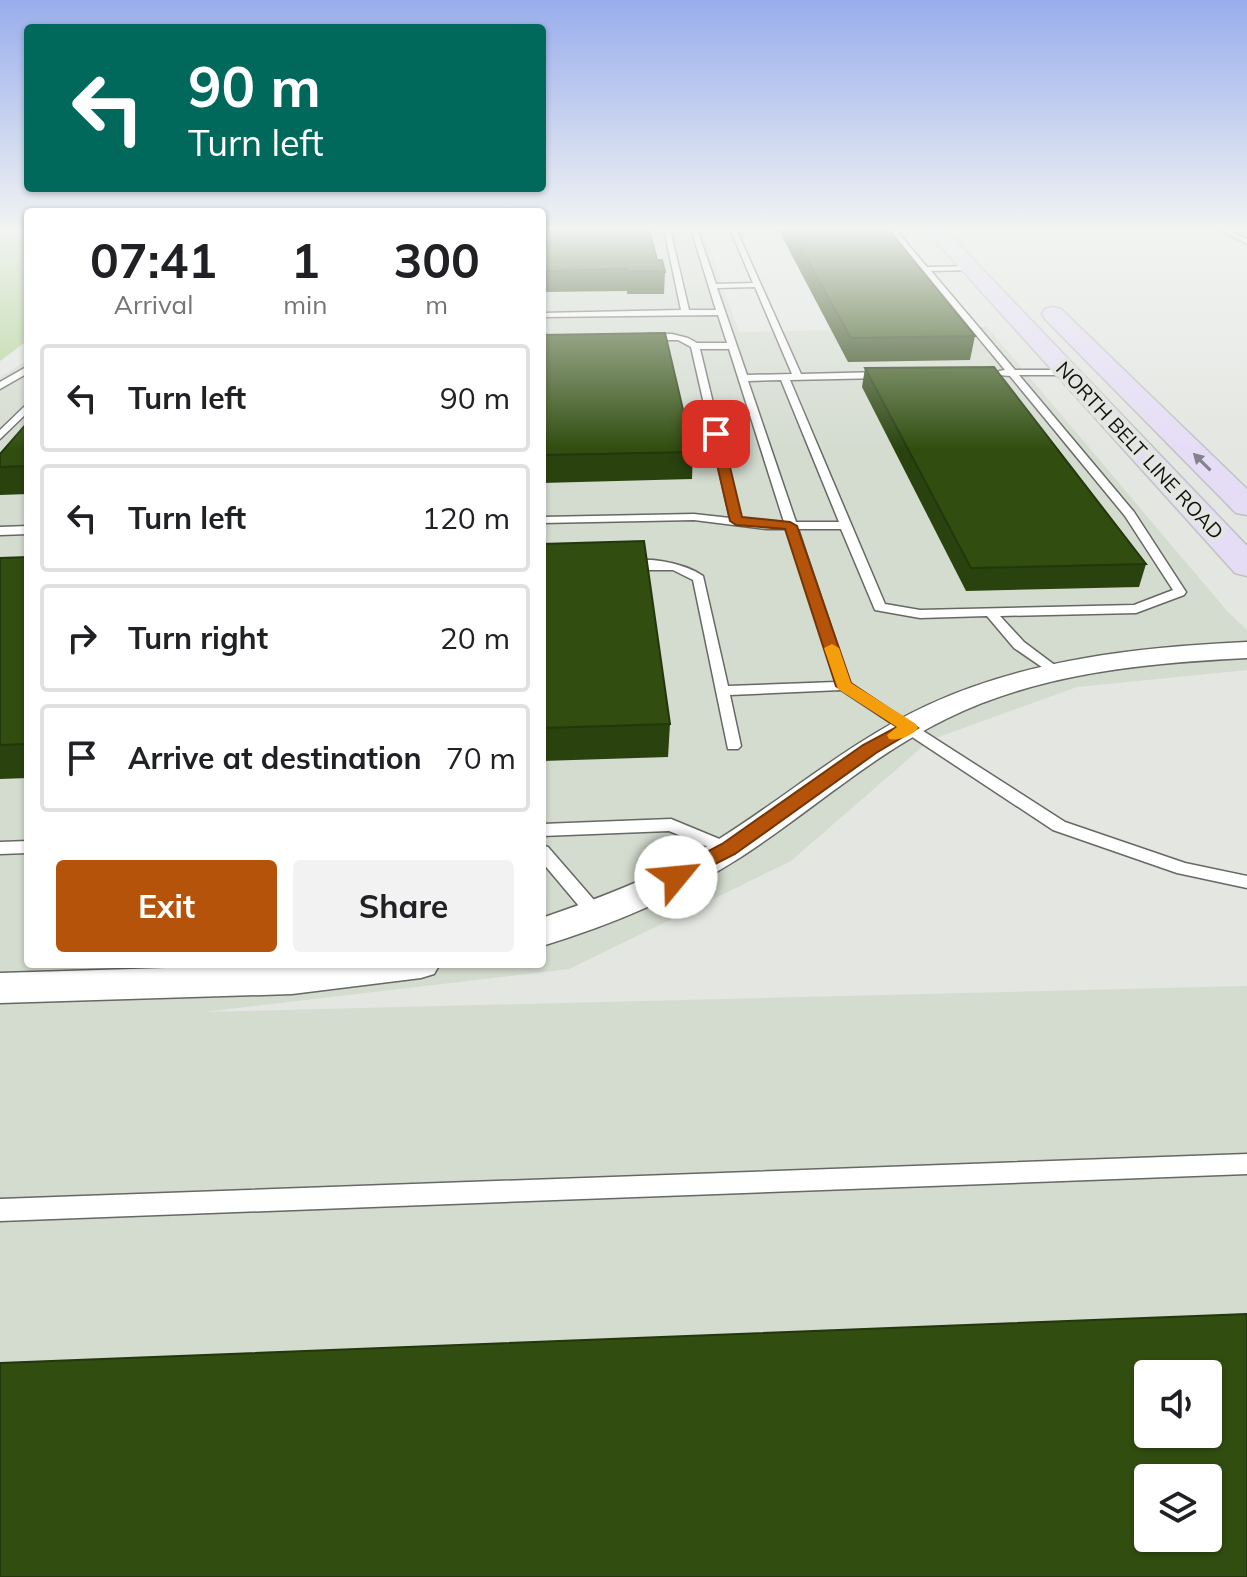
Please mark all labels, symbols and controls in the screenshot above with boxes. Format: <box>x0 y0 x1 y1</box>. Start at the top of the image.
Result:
text: 90 m <box>188 51 321 121</box>
icon: left <box>56 56 160 160</box>
text: Turn left <box>188 120 324 165</box>
text: 07:41 <box>90 230 217 290</box>
text: 1 <box>291 230 320 290</box>
text: 300 <box>394 230 480 290</box>
text: Arrival <box>114 288 193 321</box>
text: min <box>283 288 327 321</box>
text: m <box>425 288 448 321</box>
street label: NORTH BELT LINE ROAD <box>1051 356 1229 544</box>
icon: left <box>60 376 104 420</box>
text: Turn left <box>128 379 246 417</box>
text: 90 m <box>440 379 510 417</box>
pin <box>682 400 750 468</box>
icon: arrive <box>694 412 738 456</box>
one-way arrow <box>1194 453 1212 472</box>
icon: left <box>60 496 104 540</box>
text: Turn left <box>128 499 246 537</box>
text: 120 m <box>422 499 510 537</box>
icon: right <box>60 616 104 660</box>
text: Turn right <box>128 619 268 657</box>
text: 20 m <box>440 619 510 657</box>
icon: arrive <box>60 736 104 780</box>
text: Arrive at destination <box>128 739 422 777</box>
text: 70 m <box>446 739 516 777</box>
position arrow <box>634 835 718 919</box>
button: Exit <box>56 860 277 952</box>
button: Share <box>293 860 514 952</box>
map controls <box>1134 1360 1222 1552</box>
button: sound <box>1134 1360 1222 1448</box>
button: layers <box>1134 1464 1222 1552</box>

